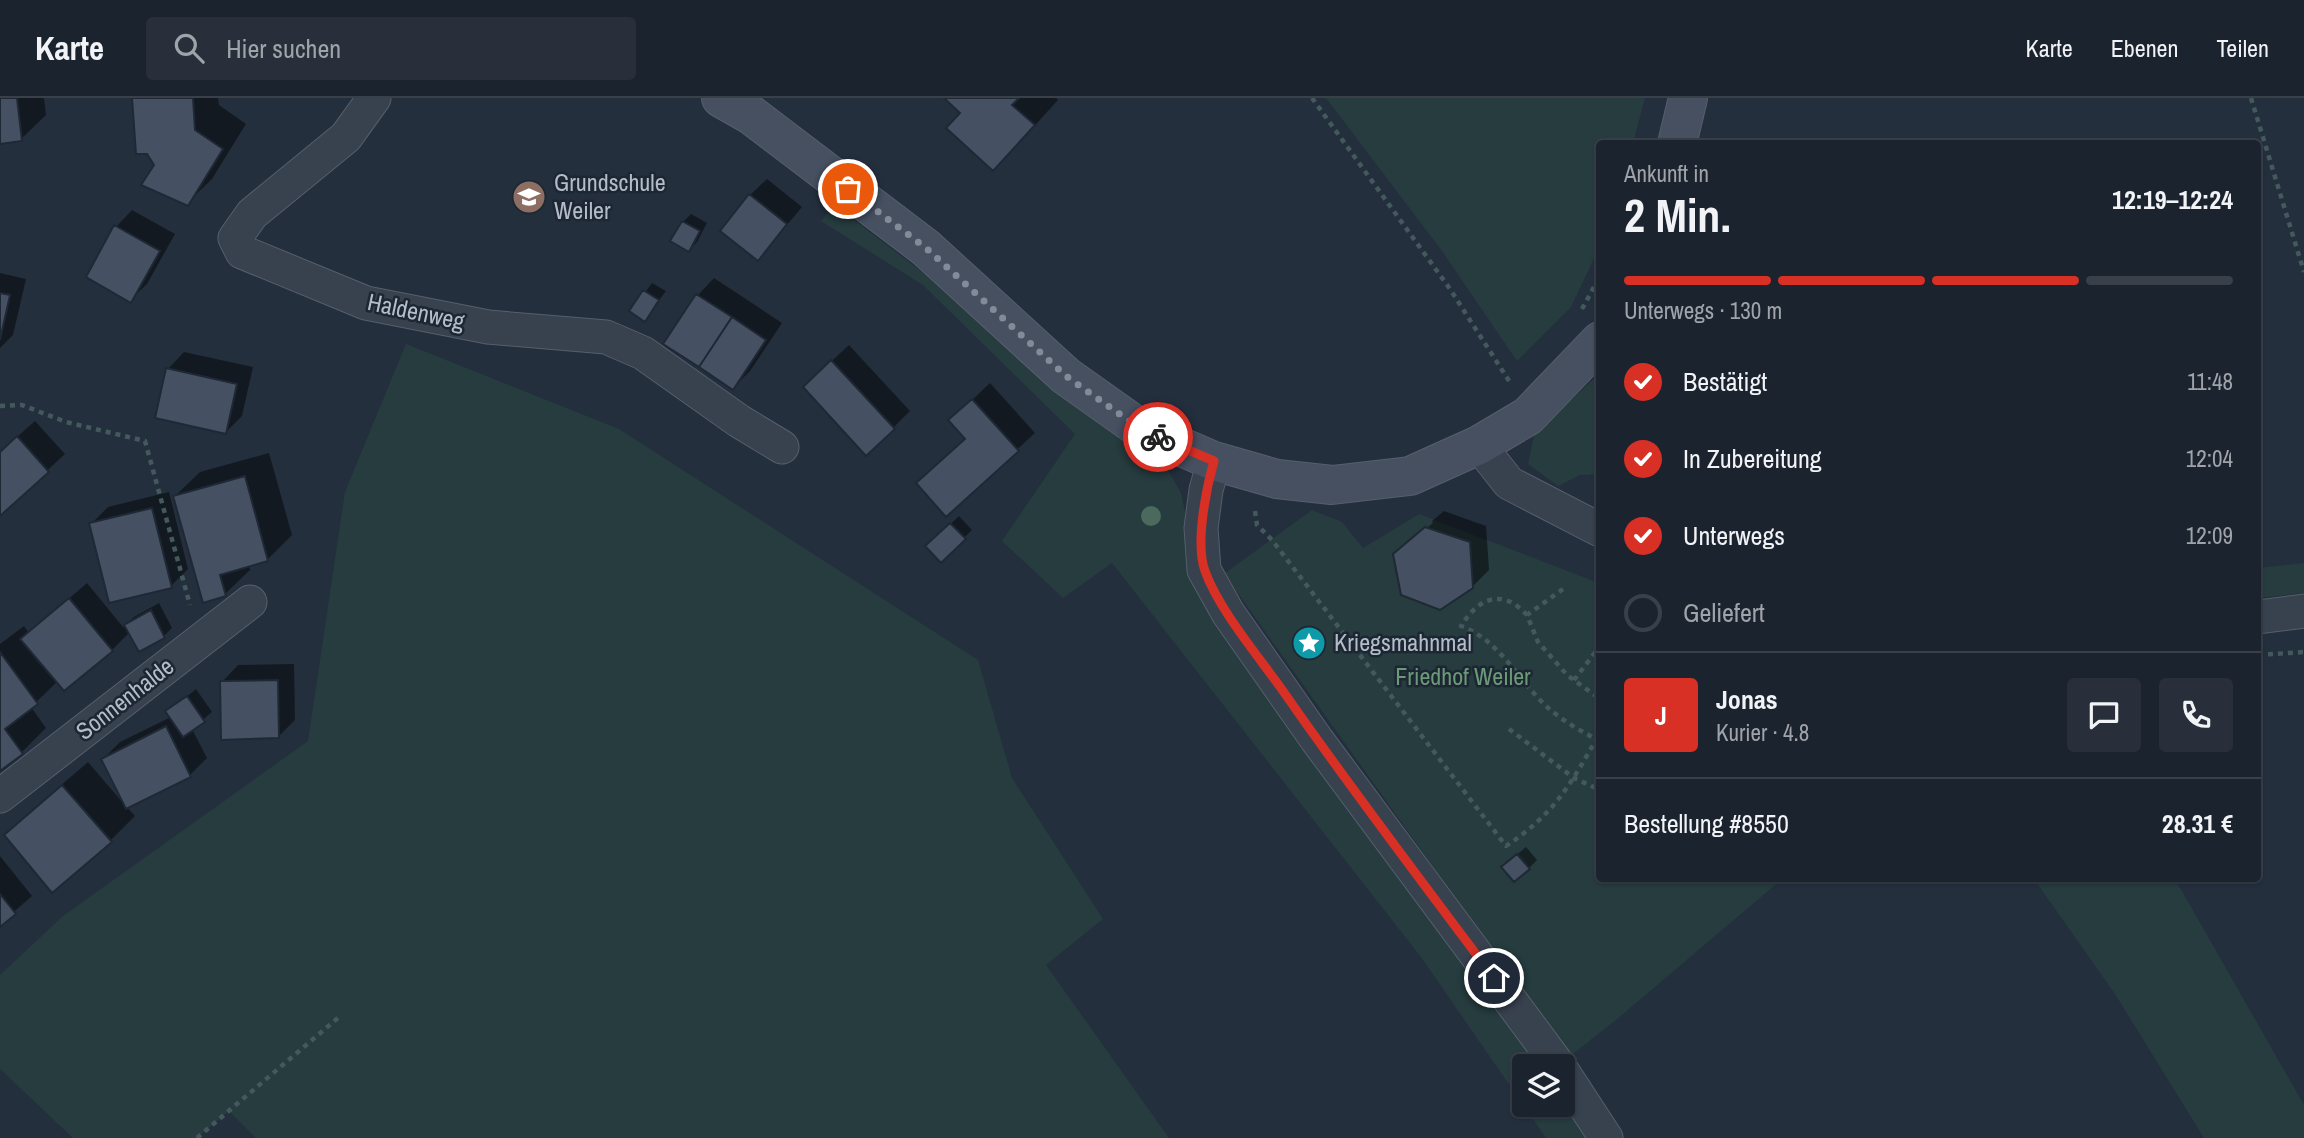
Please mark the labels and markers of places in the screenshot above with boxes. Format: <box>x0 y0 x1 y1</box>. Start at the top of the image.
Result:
pin <box>818 159 878 219</box>
place label: Grundschule Weiler <box>554 166 666 226</box>
school or university icon: Grundschule Weiler <box>510 178 548 216</box>
place icon: Kriegsmahnmal <box>1290 624 1328 662</box>
place label: Kriegsmahnmal <box>1334 626 1472 658</box>
pin <box>1464 948 1524 1008</box>

